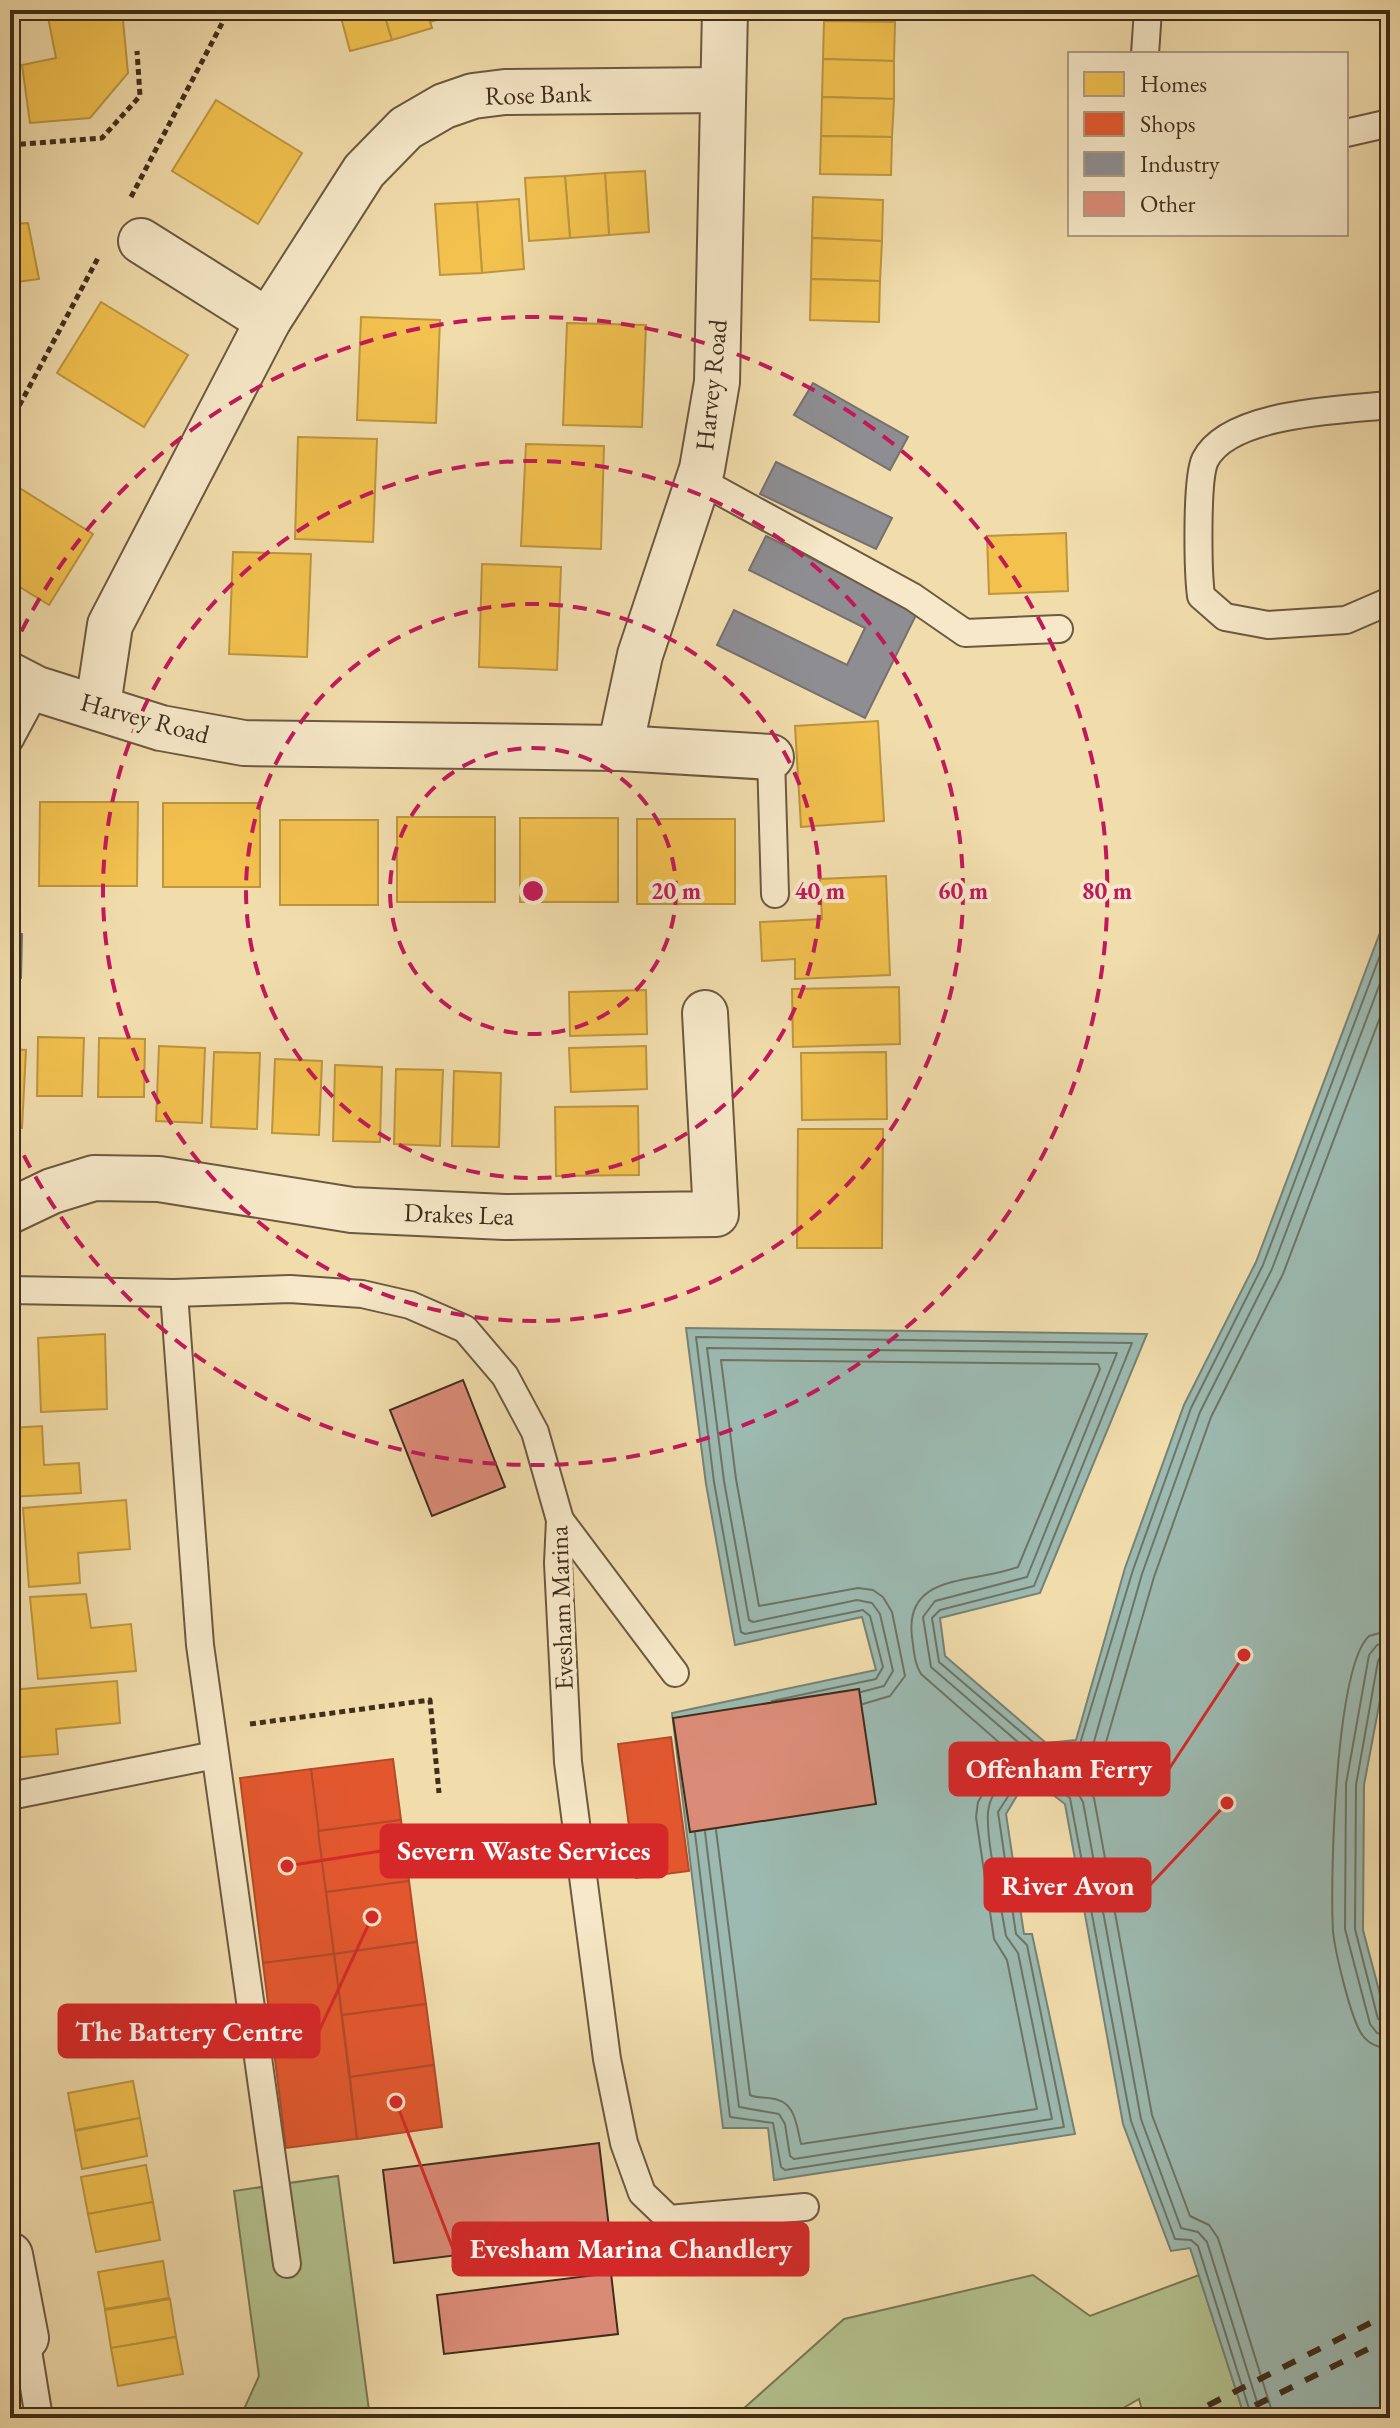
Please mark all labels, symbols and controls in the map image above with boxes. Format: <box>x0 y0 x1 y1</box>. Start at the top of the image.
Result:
legend <box>1068 52 1348 236</box>
text: Homes <box>1140 68 1207 99</box>
street label: Rose Bank <box>484 75 593 113</box>
text: Shops <box>1140 108 1196 139</box>
text: Industry <box>1140 148 1220 179</box>
text: Other <box>1140 188 1196 219</box>
street label: Harvey Road <box>687 317 735 452</box>
street label: Harvey Road <box>77 684 214 752</box>
text: 20 m <box>651 875 701 906</box>
text: 40 m <box>795 875 845 906</box>
text: 60 m <box>938 875 988 906</box>
text: 80 m <box>1082 875 1132 906</box>
centre of rings <box>519 877 547 905</box>
street label: Drakes Lea <box>403 1195 515 1233</box>
street label: Evesham Marina <box>541 1524 581 1691</box>
callout: Offenham Ferry <box>950 1743 1169 1795</box>
text: Offenham Ferry <box>966 1750 1153 1786</box>
callout: Severn Waste Services <box>381 1825 667 1877</box>
text: Severn Waste Services <box>397 1832 651 1868</box>
callout: River Avon <box>985 1859 1150 1911</box>
text: River Avon <box>1001 1867 1135 1903</box>
callout: The Battery Centre <box>59 2005 319 2057</box>
text: The Battery Centre <box>75 2013 303 2049</box>
callout: Evesham Marina Chandlery <box>453 2223 808 2275</box>
text: Evesham Marina Chandlery <box>470 2230 793 2266</box>

